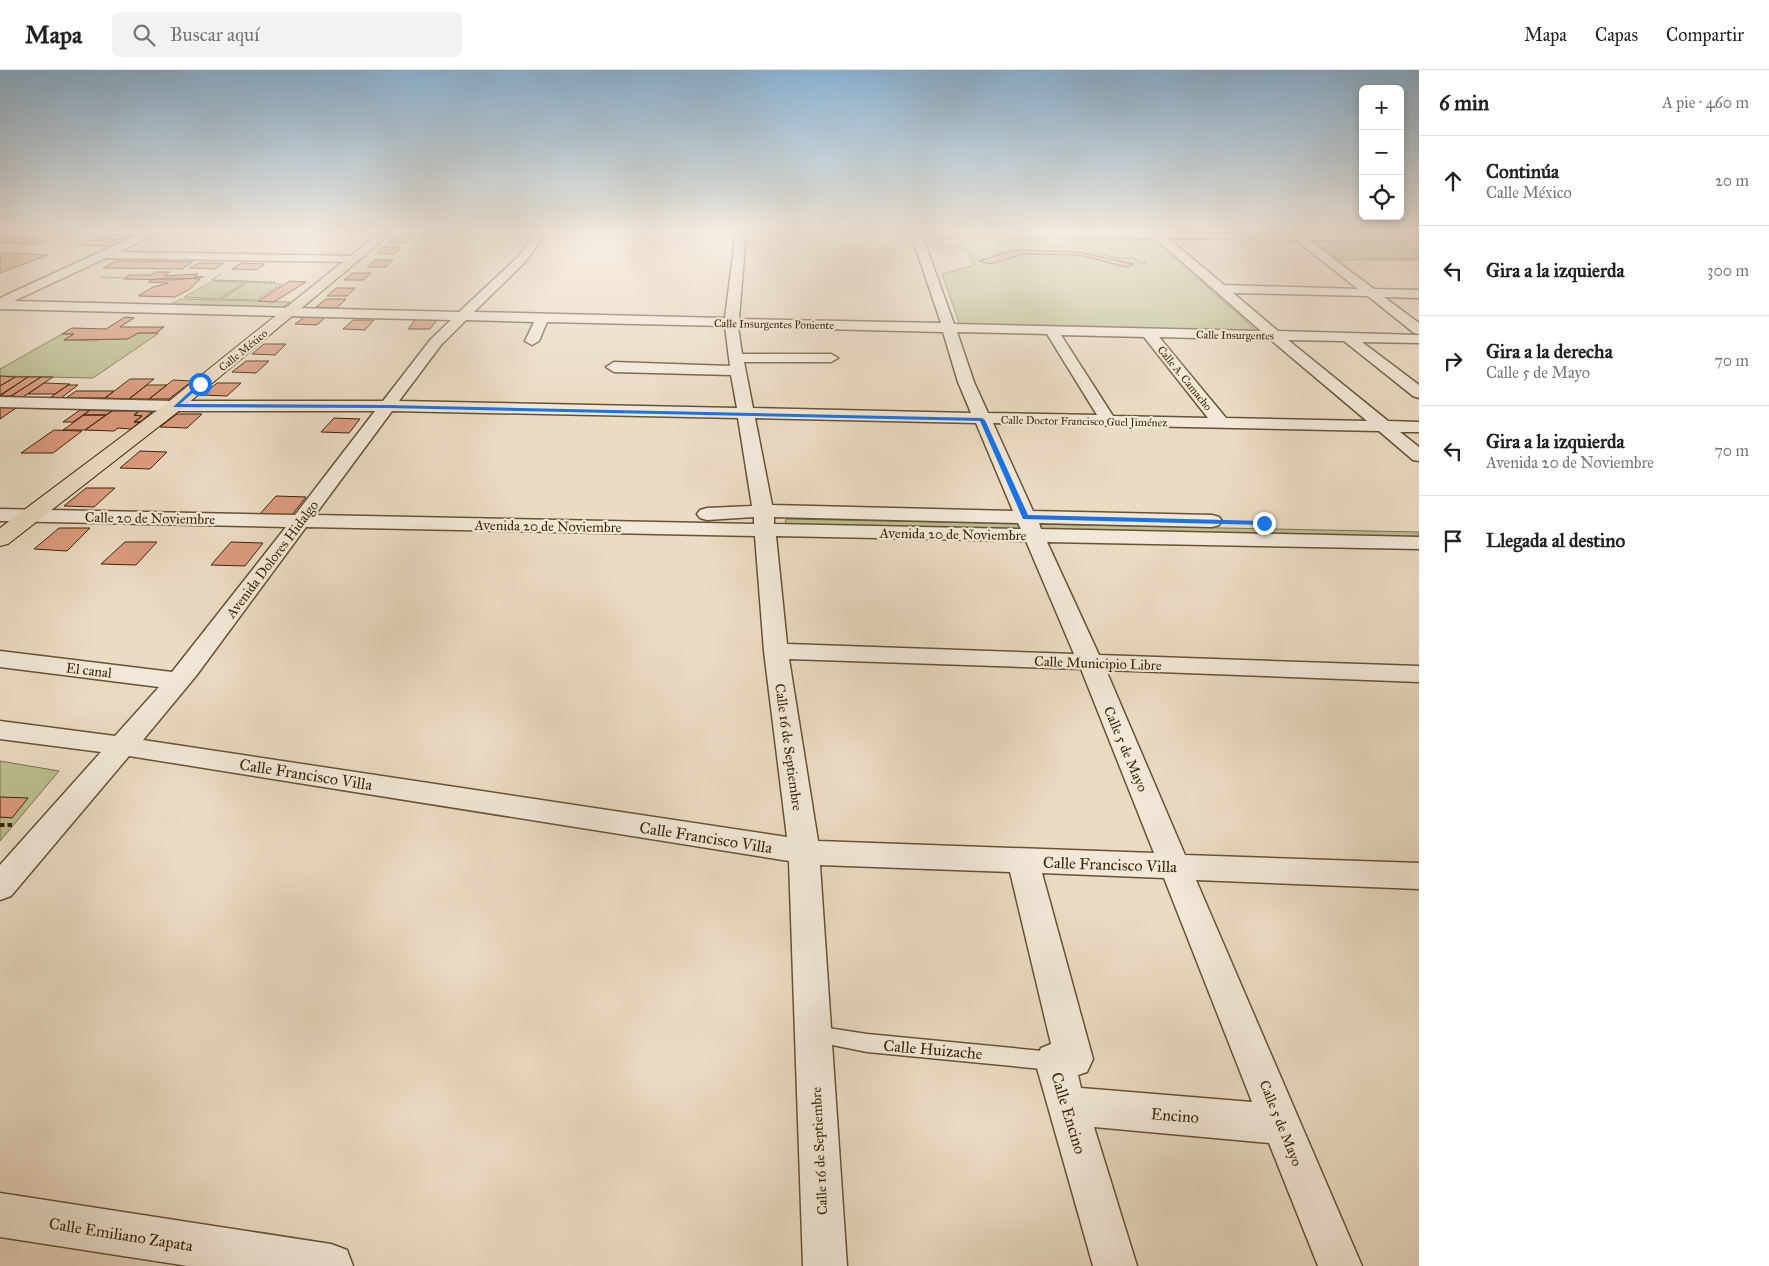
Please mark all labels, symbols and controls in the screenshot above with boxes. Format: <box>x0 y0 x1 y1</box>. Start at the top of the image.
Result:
search box <box>112 12 462 57</box>
text: Mapa <box>25 20 82 50</box>
icon: search <box>130 21 158 49</box>
text: Buscar aquí <box>170 23 259 46</box>
text: Mapa <box>1524 24 1567 46</box>
text: Capas <box>1595 24 1638 46</box>
text: Compartir <box>1666 24 1744 46</box>
map controls <box>1359 85 1404 220</box>
button: + <box>1359 85 1404 130</box>
text: 6 min <box>1439 90 1489 116</box>
text: A pie · 460 m <box>1662 93 1749 112</box>
button: − <box>1359 130 1404 175</box>
text: Continúa <box>1486 160 1559 183</box>
icon: ahead <box>1439 167 1467 195</box>
text: 20 m <box>1715 171 1749 190</box>
button: locate <box>1359 175 1404 220</box>
text: Calle México <box>1486 183 1572 202</box>
icon: left <box>1439 257 1467 285</box>
text: Gira a la izquierda <box>1486 259 1625 282</box>
text: 300 m <box>1707 261 1749 280</box>
street label: Calle Insurgentes Poniente <box>714 317 834 332</box>
street label: Calle México <box>216 327 271 374</box>
street label: Calle Insurgentes <box>1196 328 1274 343</box>
text: Gira a la derecha <box>1486 340 1613 363</box>
street label: Calle A. Camacho <box>1155 343 1215 414</box>
icon: right <box>1439 347 1467 375</box>
text: 70 m <box>1714 351 1749 370</box>
text: Calle 5 de Mayo <box>1486 363 1590 382</box>
route start <box>189 373 212 396</box>
street label: Calle Doctor Francisco Guel Jiménez <box>1001 414 1167 430</box>
text: Gira a la izquierda <box>1486 430 1625 453</box>
icon: left <box>1439 437 1467 465</box>
text: 70 m <box>1714 441 1749 460</box>
text: Avenida 20 de Noviembre <box>1486 453 1654 472</box>
street label: Avenida Dolores Hidalgo <box>222 497 322 622</box>
street label: Calle 20 de Noviembre <box>85 509 215 528</box>
route end <box>1253 512 1276 535</box>
street label: Avenida 20 de Noviembre <box>473 517 622 536</box>
street label: Avenida 20 de Noviembre <box>878 525 1027 544</box>
icon: arrive <box>1439 527 1467 555</box>
text: Llegada al destino <box>1486 529 1625 552</box>
street label: Calle Municipio Libre <box>1034 653 1162 674</box>
street label: El canal <box>65 659 113 682</box>
street label: Calle 16 de Septiembre <box>771 682 806 812</box>
street label: Calle 5 de Mayo <box>1100 704 1151 794</box>
street label: Calle Francisco Villa <box>238 755 374 794</box>
street label: Calle Francisco Villa <box>638 818 774 857</box>
street label: Calle Francisco Villa <box>1043 853 1178 876</box>
street label: Calle Huizache <box>883 1036 984 1063</box>
street label: Calle Encino <box>1047 1070 1090 1156</box>
street label: Calle 5 de Mayo <box>1256 1078 1305 1169</box>
street label: Calle 16 de Septiembre <box>808 1086 831 1215</box>
street label: Encino <box>1150 1104 1200 1127</box>
street label: Calle Emiliano Zapata <box>48 1214 194 1255</box>

